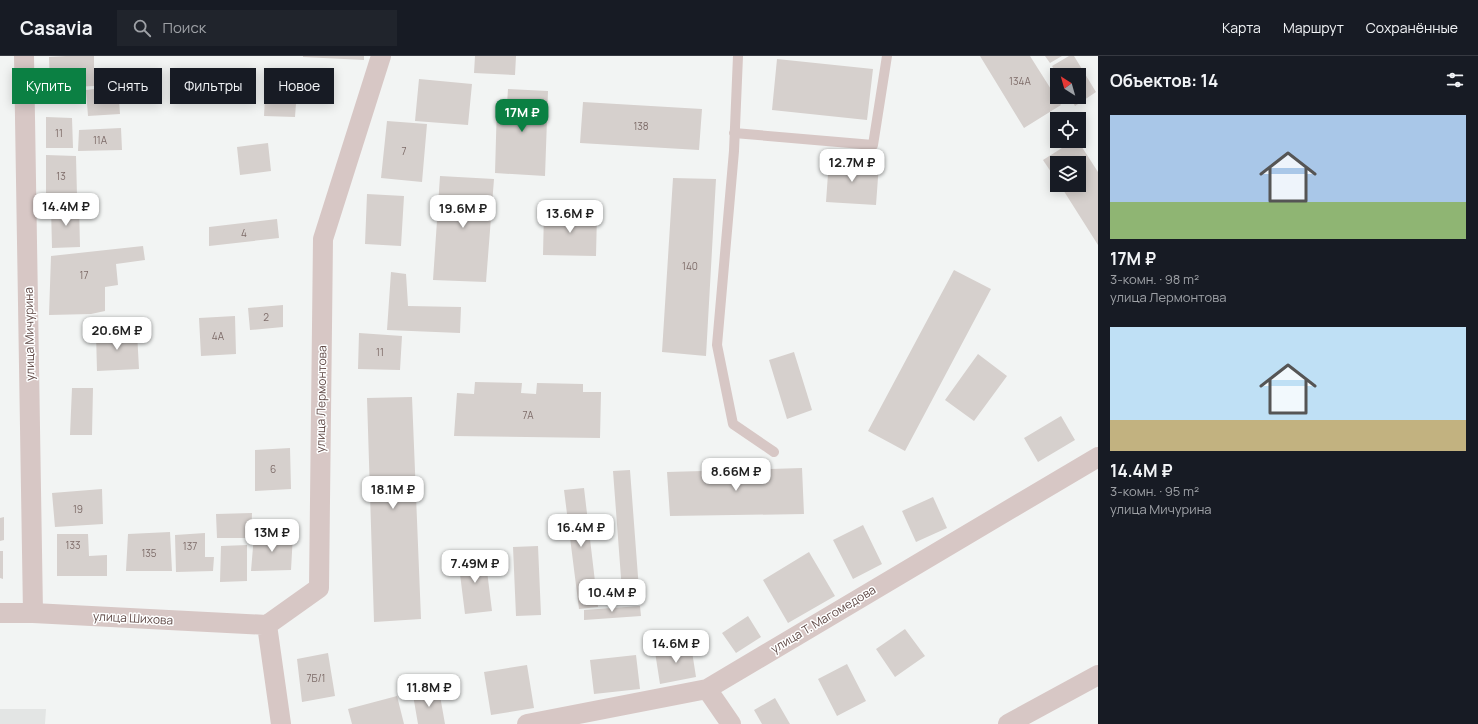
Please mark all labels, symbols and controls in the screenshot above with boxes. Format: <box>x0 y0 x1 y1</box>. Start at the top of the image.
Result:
search box <box>117 10 397 46</box>
text: Casavia <box>20 15 93 41</box>
icon: search <box>131 17 153 39</box>
text: Поиск <box>163 17 206 38</box>
text: Карта <box>1222 18 1261 37</box>
text: Маршрут <box>1283 18 1344 37</box>
text: Сохранённые <box>1366 18 1458 37</box>
chip: Купить <box>12 68 86 104</box>
chip: Снять <box>94 68 162 104</box>
chip: Фильтры <box>170 68 256 104</box>
chip: Новое <box>264 68 334 104</box>
north arrow <box>1050 68 1086 104</box>
map controls <box>1050 68 1086 192</box>
text: Объектов: 14 <box>1110 69 1218 92</box>
icon: filters <box>1444 69 1466 91</box>
house number: 134А <box>1009 74 1032 88</box>
pin: 17M ₽ <box>494 99 550 133</box>
text: 17M ₽ <box>504 103 540 121</box>
button: locate <box>1050 112 1086 148</box>
house number: 138 <box>633 119 649 133</box>
house number: 11 <box>55 126 63 140</box>
house number: 11А <box>93 133 108 147</box>
icon: home <box>1252 141 1324 213</box>
house number: 7 <box>401 144 407 158</box>
pin: 12.7M ₽ <box>815 149 889 183</box>
text: 12.7M ₽ <box>829 153 875 171</box>
button: layers <box>1050 156 1086 192</box>
house number: 13 <box>56 169 66 183</box>
pin: 14.4M ₽ <box>29 193 103 227</box>
pin: 19.6M ₽ <box>426 195 500 229</box>
text: 14.4M ₽ <box>42 197 90 215</box>
text: 19.6M ₽ <box>439 199 487 217</box>
pin: 13.6M ₽ <box>533 200 607 234</box>
text: 13.6M ₽ <box>546 204 594 222</box>
house number: 4 <box>241 226 247 240</box>
text: 17M ₽ <box>1110 247 1156 270</box>
house number: 140 <box>682 259 698 273</box>
house number: 17 <box>80 268 88 282</box>
text: 3-комн. · 98 m² <box>1110 270 1199 288</box>
street label: улица Мичурина <box>20 287 38 381</box>
text: улица Лермонтова <box>1110 288 1226 306</box>
house number: 2 <box>263 310 269 324</box>
pin: 20.6M ₽ <box>80 317 154 351</box>
text: 20.6M ₽ <box>92 321 142 339</box>
house number: 4А <box>212 329 225 343</box>
street label: улица Лермонтова <box>312 345 330 453</box>
house number: 11 <box>376 345 384 359</box>
icon: home <box>1252 353 1324 425</box>
house number: 7А <box>523 408 534 422</box>
pin: 8.66M ₽ <box>699 458 773 492</box>
text: 14.4M ₽ <box>1110 459 1173 482</box>
house number: 6 <box>270 462 276 476</box>
text: 8.66M ₽ <box>711 462 761 480</box>
pin: 18.1M ₽ <box>356 476 430 510</box>
text: 18.1M ₽ <box>371 480 415 498</box>
text: 3-комн. · 95 m² <box>1110 482 1199 500</box>
text: улица Мичурина <box>1110 500 1212 518</box>
house number: 19 <box>73 502 83 516</box>
pin: 16.4M ₽ <box>544 514 618 548</box>
text: 16.4M ₽ <box>557 518 605 536</box>
pin: 13M ₽ <box>244 519 300 553</box>
text: 13M ₽ <box>254 523 290 541</box>
house number: 133 <box>66 538 80 552</box>
house number: 137 <box>183 539 197 553</box>
house number: 135 <box>141 546 157 560</box>
pin: 7.49M ₽ <box>438 550 512 584</box>
text: 7.49M ₽ <box>451 554 499 572</box>
pin: 10.4M ₽ <box>575 579 649 613</box>
street label: улица Т. Магомедова <box>767 581 879 657</box>
text: 10.4M ₽ <box>588 583 636 601</box>
street label: улица Шихова <box>92 607 174 629</box>
pin: 14.6M ₽ <box>639 630 713 664</box>
text: 14.6M ₽ <box>652 634 700 652</box>
house number: 7Б/1 <box>307 671 325 685</box>
pin: 11.8M ₽ <box>392 674 466 708</box>
text: 11.8M ₽ <box>406 678 452 696</box>

